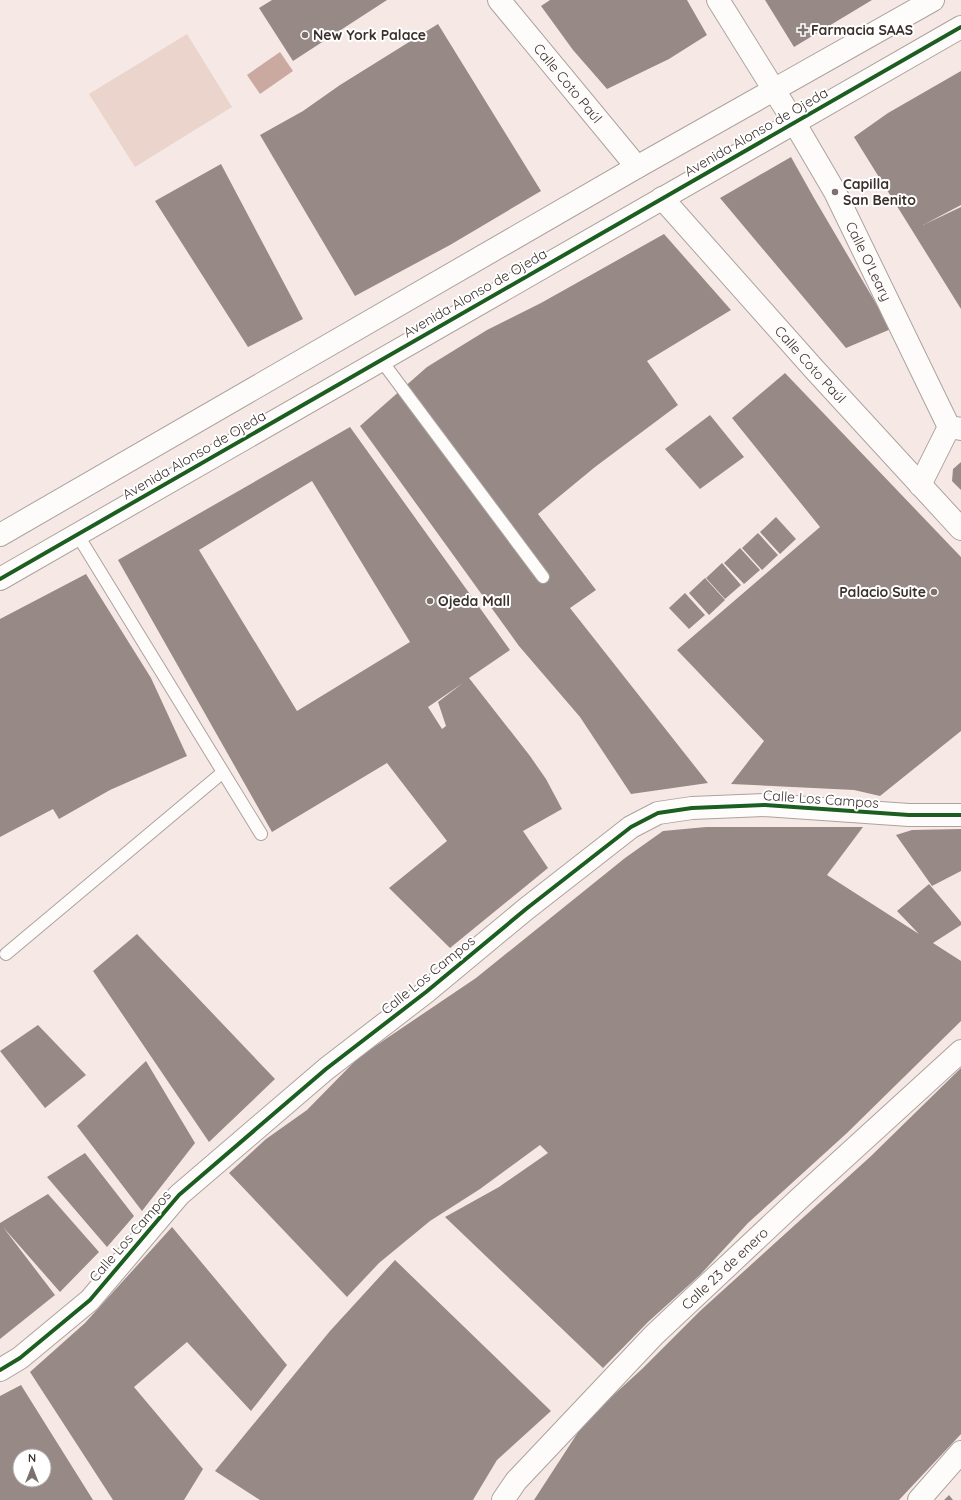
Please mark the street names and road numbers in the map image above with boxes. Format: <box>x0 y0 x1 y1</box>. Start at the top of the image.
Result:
street label: Calle Coto Paúl <box>530 40 606 127</box>
street label: Avenida Alonso de Ojeda <box>681 83 831 181</box>
street label: Calle O'Leary <box>842 219 896 304</box>
street label: Avenida Alonso de Ojeda <box>400 244 550 342</box>
street label: Calle Coto Paúl <box>771 322 850 407</box>
street label: Avenida Alonso de Ojeda <box>119 406 269 504</box>
street label: Calle Los Campos <box>763 786 879 812</box>
street label: Calle Los Campos <box>377 932 479 1018</box>
street label: Calle Los Campos <box>85 1186 175 1286</box>
street label: Calle 23 de enero <box>678 1224 772 1314</box>

